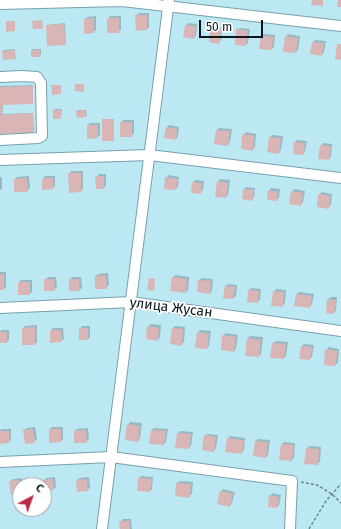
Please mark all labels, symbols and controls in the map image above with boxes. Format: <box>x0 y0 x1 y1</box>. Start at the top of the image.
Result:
scale bar <box>201 12 265 38</box>
text: 50 m <box>206 20 232 34</box>
street label: улица Жусан <box>129 295 213 321</box>
north arrow <box>12 477 52 517</box>
text: С <box>33 481 46 495</box>

